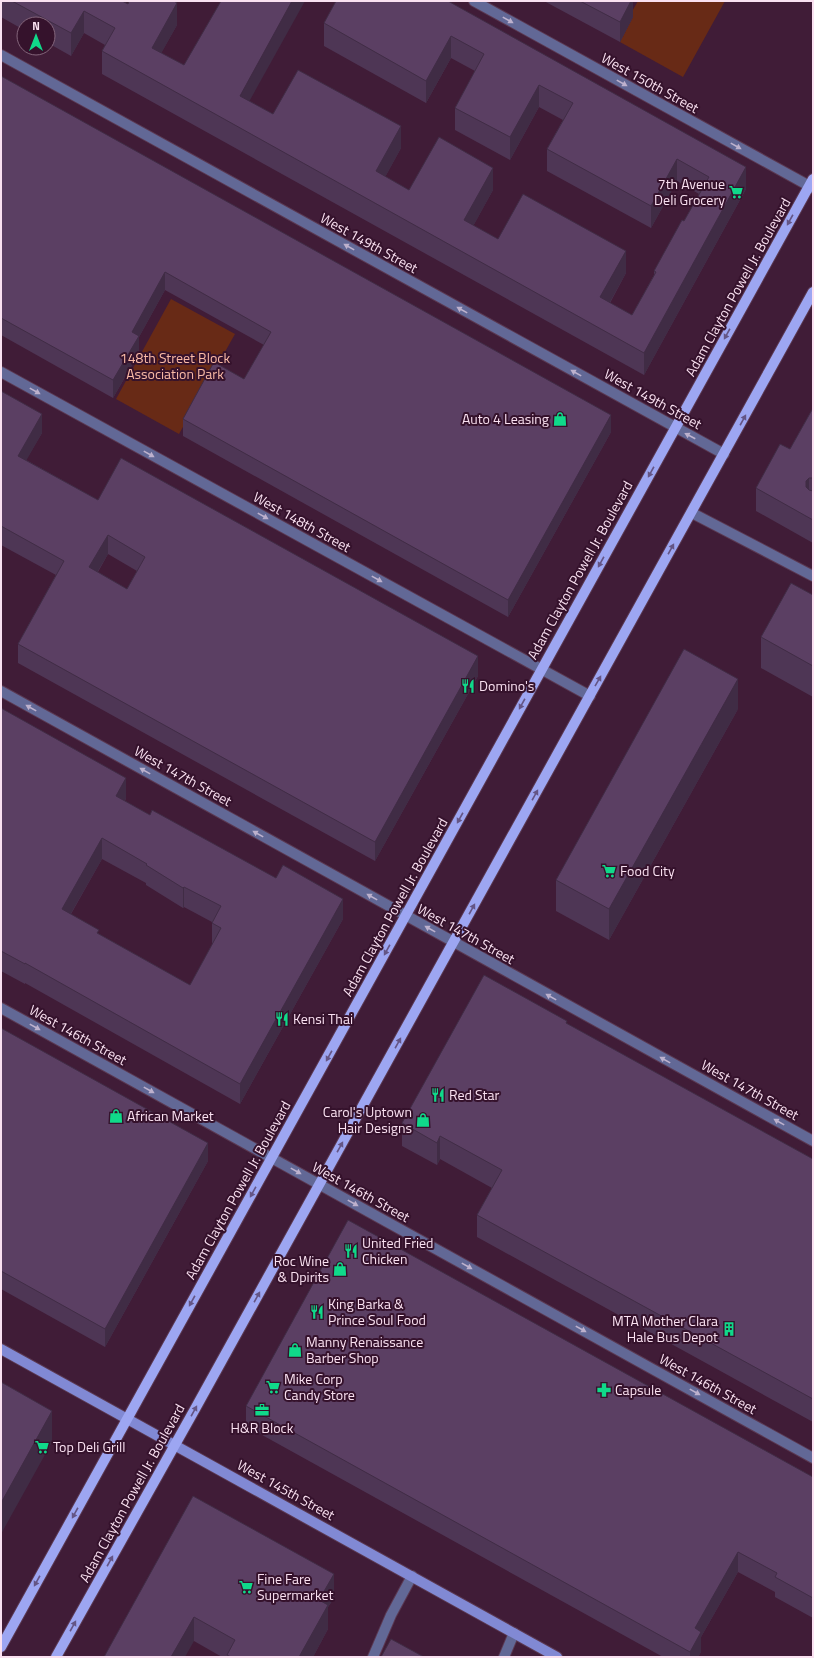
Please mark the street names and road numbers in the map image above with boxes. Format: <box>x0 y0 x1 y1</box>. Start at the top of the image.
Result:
street label: West 150th Street <box>598 47 703 118</box>
street label: Adam Clayton Powell Jr. Boulevard <box>680 194 796 380</box>
street label: West 149th Street <box>317 207 422 278</box>
street label: West 149th Street <box>601 363 706 434</box>
street label: Adam Clayton Powell Jr. Boulevard <box>522 477 638 663</box>
street label: West 148th Street <box>250 486 355 557</box>
street label: West 147th Street <box>131 740 236 811</box>
street label: Adam Clayton Powell Jr. Boulevard <box>337 814 453 1000</box>
street label: West 147th Street <box>414 898 519 969</box>
street label: West 146th Street <box>26 999 131 1070</box>
street label: West 147th Street <box>698 1054 803 1125</box>
street label: Adam Clayton Powell Jr. Boulevard <box>180 1097 296 1283</box>
street label: West 146th Street <box>309 1156 414 1227</box>
street label: West 146th Street <box>656 1348 761 1419</box>
street label: Adam Clayton Powell Jr. Boulevard <box>74 1400 190 1586</box>
street label: West 145th Street <box>234 1454 339 1525</box>

